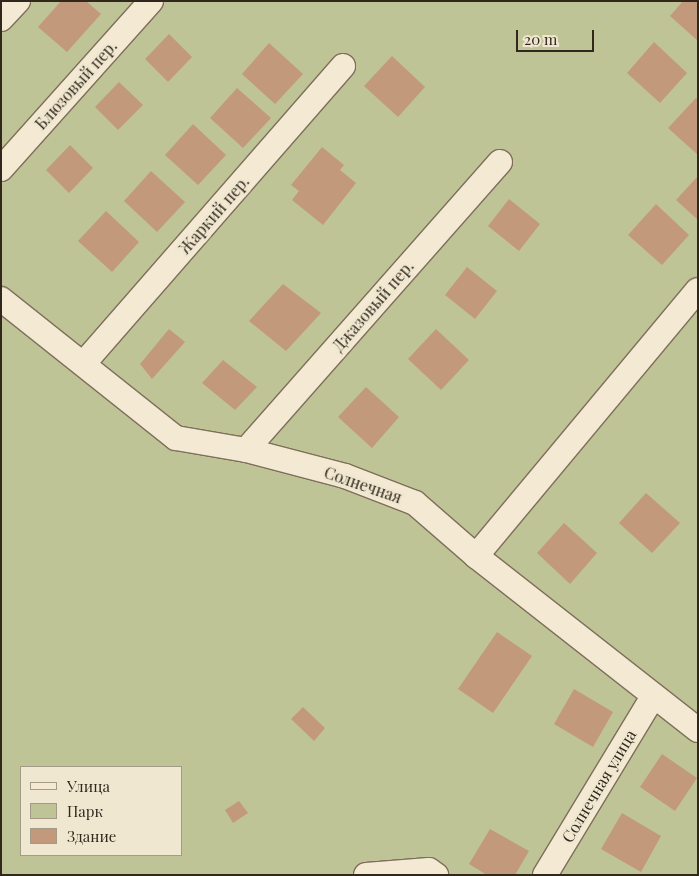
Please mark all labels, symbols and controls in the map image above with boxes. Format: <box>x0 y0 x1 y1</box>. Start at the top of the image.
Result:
scale bar <box>519 20 596 52</box>
text: 20 m <box>524 29 557 49</box>
street label: Блюзовый пер. <box>31 37 121 133</box>
street label: Жаркий пер. <box>175 172 253 258</box>
street label: Джазовый пер. <box>328 257 418 355</box>
street label: Солнечная <box>322 463 404 507</box>
street label: Солнечная улица <box>558 726 640 846</box>
legend <box>20 766 182 856</box>
text: Улица <box>67 776 110 796</box>
text: Парк <box>67 801 103 821</box>
text: Здание <box>67 826 116 846</box>

